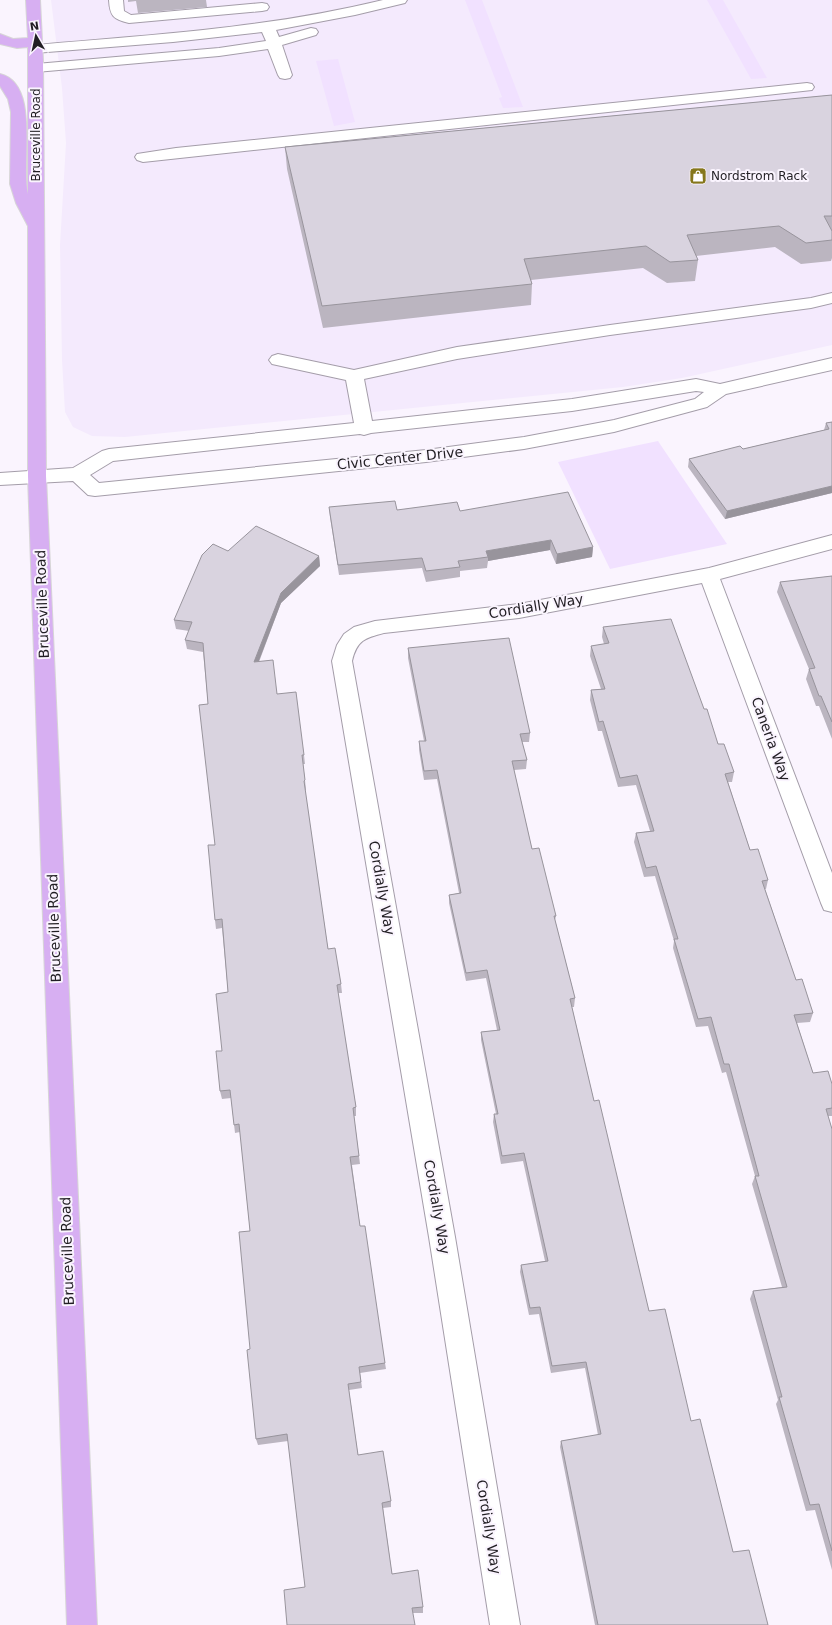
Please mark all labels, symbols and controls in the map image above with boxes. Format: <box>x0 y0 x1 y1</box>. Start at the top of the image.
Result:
north arrow <box>16 16 56 56</box>
text: N <box>29 19 40 34</box>
street label: Bruceville Road <box>29 88 43 182</box>
shop icon: Nordstrom Rack <box>688 166 708 186</box>
place label: Nordstrom Rack <box>711 169 807 183</box>
street label: Civic Center Drive <box>336 443 464 473</box>
street label: Bruceville Road <box>32 549 52 659</box>
street label: Cordially Way <box>488 591 584 621</box>
street label: Caneria Way <box>748 695 794 783</box>
street label: Cordially Way <box>366 840 398 936</box>
street label: Bruceville Road <box>44 873 64 983</box>
street label: Cordially Way <box>421 1159 453 1255</box>
street label: Bruceville Road <box>57 1196 77 1306</box>
street label: Cordially Way <box>474 1479 504 1575</box>

